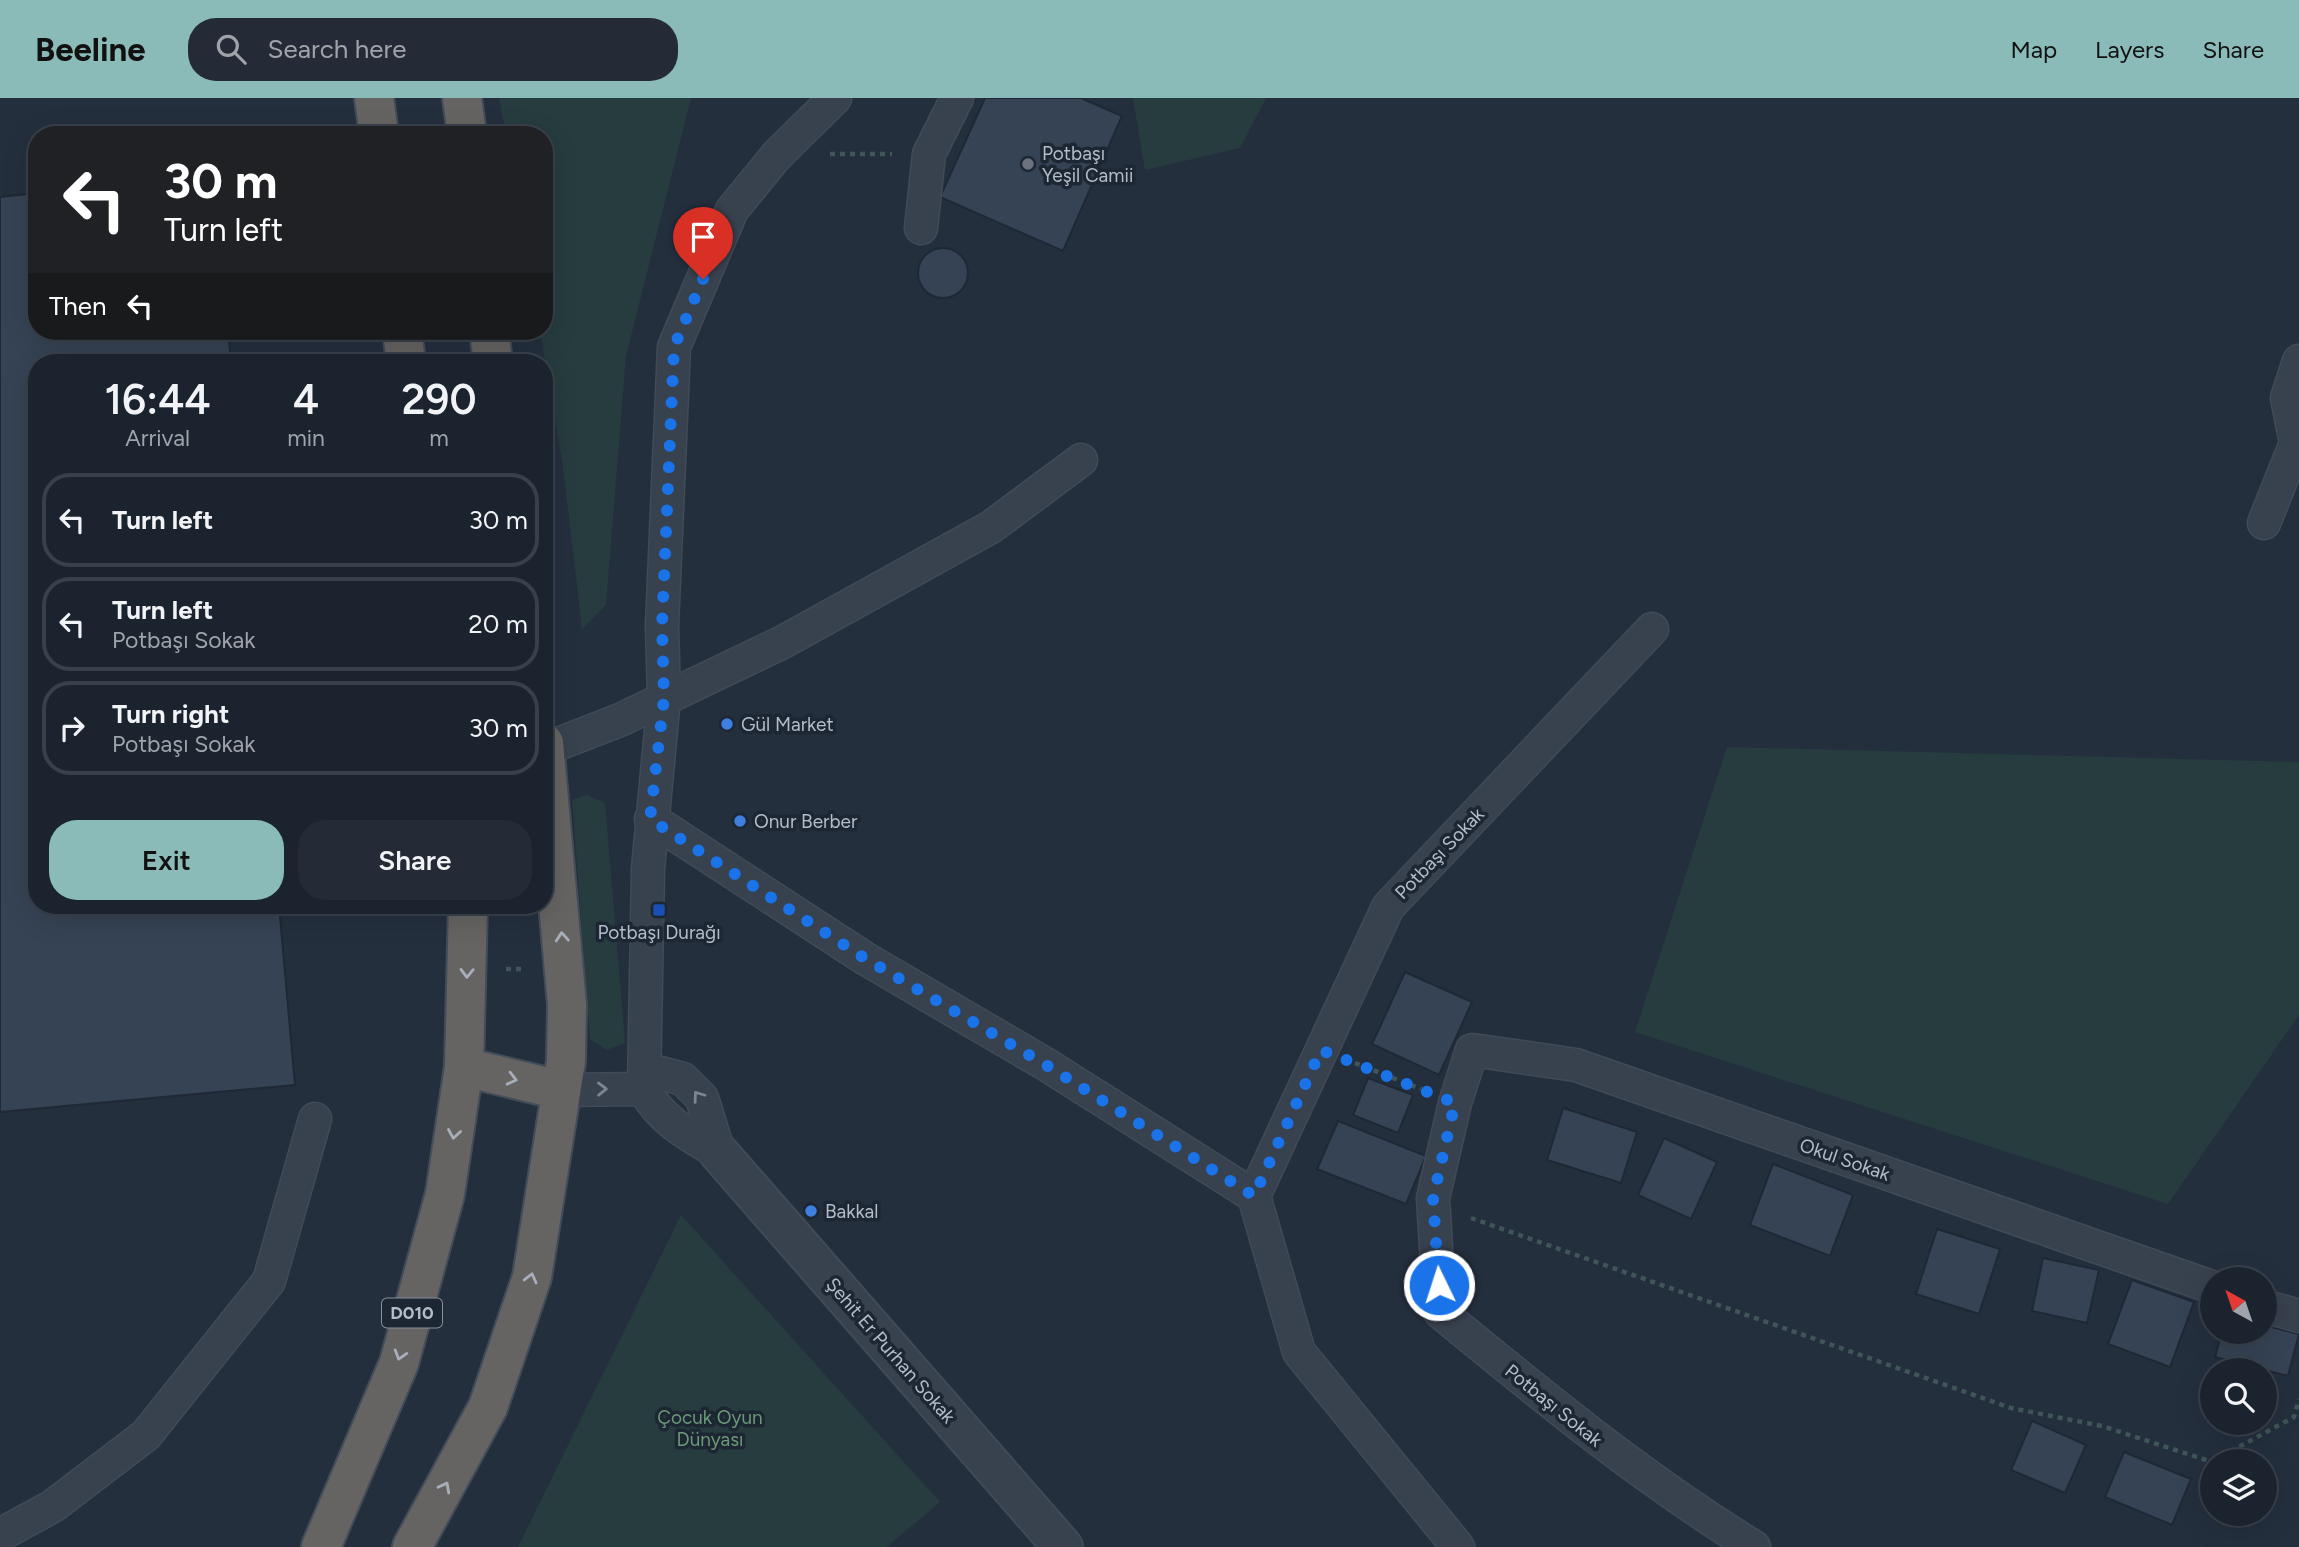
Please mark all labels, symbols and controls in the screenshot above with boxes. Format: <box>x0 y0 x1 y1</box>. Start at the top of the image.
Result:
search box <box>188 18 678 81</box>
text: Beeline <box>35 30 146 69</box>
icon: search <box>212 30 250 68</box>
text: Search here <box>268 33 406 65</box>
text: Map <box>2010 35 2057 64</box>
text: Layers <box>2095 35 2164 64</box>
text: Share <box>2202 35 2264 64</box>
place label: Potbaşı Yeşil Camii <box>1042 142 1133 187</box>
text: 30 m <box>164 151 277 210</box>
icon: left <box>49 154 140 245</box>
marker: Potbaşı Yeşil Camii <box>1020 156 1036 172</box>
pin <box>673 207 733 279</box>
text: Turn left <box>164 211 283 249</box>
icon: arrive <box>684 218 722 256</box>
icon: left <box>121 287 159 325</box>
text: Then <box>49 290 107 322</box>
text: 16:44 <box>104 374 211 425</box>
text: 4 <box>293 374 319 425</box>
text: 290 <box>401 374 477 425</box>
text: Arrival <box>125 424 190 452</box>
text: min <box>287 424 325 452</box>
text: m <box>429 424 449 452</box>
icon: left <box>53 501 91 539</box>
text: Turn left <box>112 504 213 536</box>
text: 30 m <box>469 504 528 536</box>
text: Turn left <box>112 594 213 626</box>
icon: left <box>53 605 91 643</box>
text: 20 m <box>468 608 528 640</box>
text: Potbaşı Sokak <box>112 626 255 654</box>
text: Turn right <box>112 698 229 730</box>
icon: right <box>53 709 91 747</box>
text: 30 m <box>469 712 528 744</box>
place label: Gül Market <box>741 713 834 736</box>
marker: Gül Market <box>719 716 735 732</box>
text: Potbaşı Sokak <box>112 730 255 758</box>
street label: Potbaşı Sokak <box>1390 802 1489 904</box>
place label: Onur Berber <box>754 810 858 833</box>
marker: Onur Berber <box>732 813 748 829</box>
button: Exit <box>49 820 284 900</box>
button: Share <box>298 820 532 900</box>
marker: Potbaşı Durağı <box>651 902 667 918</box>
place label: Potbaşı Durağı <box>597 921 721 944</box>
one-way arrow <box>555 931 570 942</box>
one-way arrow <box>459 968 475 979</box>
one-way arrow <box>506 1070 518 1085</box>
one-way arrow <box>597 1082 608 1097</box>
one-way arrow <box>694 1091 706 1104</box>
one-way arrow <box>447 1128 462 1140</box>
street label: Okul Sokak <box>1797 1133 1894 1186</box>
place label: Bakkal <box>825 1200 878 1223</box>
marker: Bakkal <box>803 1203 819 1219</box>
position arrow <box>1402 1248 1476 1322</box>
north arrow <box>2200 1267 2277 1344</box>
map controls <box>2200 1267 2277 1526</box>
one-way arrow <box>523 1272 537 1284</box>
street label: Şehit Er Purhan Sokak <box>821 1273 961 1428</box>
road number: D010 <box>382 1298 442 1328</box>
one-way arrow <box>394 1349 409 1361</box>
button: search <box>2200 1358 2277 1435</box>
street label: Potbaşı Sokak <box>1500 1359 1608 1452</box>
park label: Çocuk Oyun Dünyası <box>657 1406 763 1451</box>
button: layers <box>2200 1449 2277 1526</box>
one-way arrow <box>437 1482 450 1494</box>

